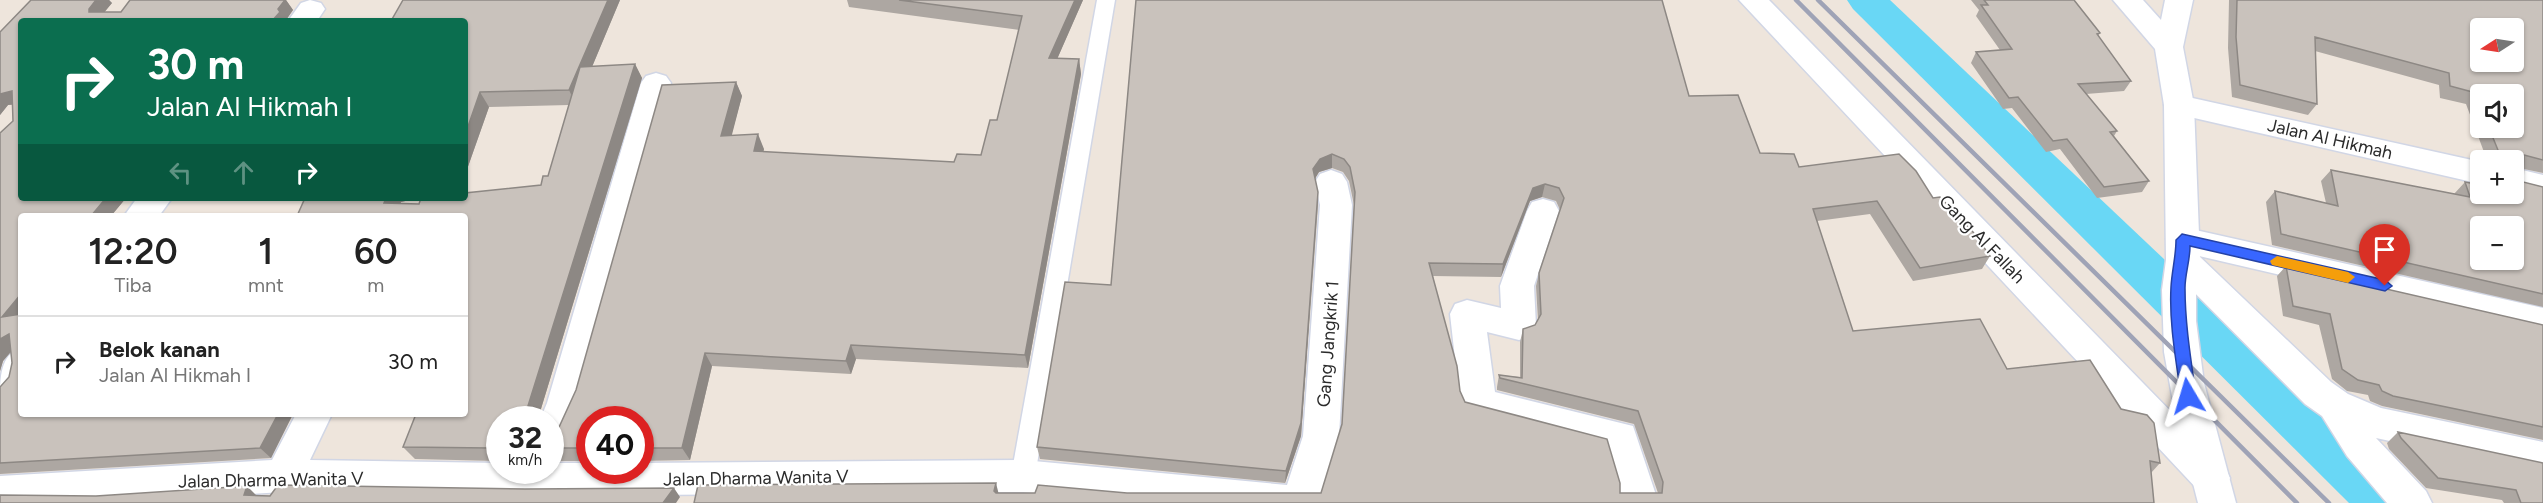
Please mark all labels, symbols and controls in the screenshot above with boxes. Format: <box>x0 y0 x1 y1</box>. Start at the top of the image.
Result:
north arrow <box>2470 18 2524 72</box>
map controls <box>2470 18 2524 270</box>
text: 30 m <box>147 39 244 90</box>
icon: right <box>48 42 126 120</box>
button: sound <box>2470 84 2524 138</box>
text: Jalan Al Hikmah I <box>147 90 352 123</box>
street label: Jalan Al Hikmah <box>2265 114 2395 164</box>
button: + <box>2470 150 2524 204</box>
icon: left <box>164 156 197 189</box>
icon: ahead <box>227 156 260 189</box>
icon: right <box>290 156 323 189</box>
street label: Gang Al Fallah <box>1934 190 2030 288</box>
button: − <box>2470 216 2524 270</box>
pin <box>2359 224 2410 286</box>
text: 12:20 <box>88 230 178 273</box>
text: 1 <box>258 230 273 273</box>
text: 60 <box>354 230 398 273</box>
icon: arrive <box>2368 233 2401 266</box>
text: Tiba <box>114 273 152 297</box>
text: mnt <box>248 273 284 297</box>
text: m <box>367 273 384 297</box>
street label: Gang Jangkrik 1 <box>1313 280 1343 408</box>
text: Belok kanan <box>99 336 220 363</box>
icon: right <box>48 345 81 378</box>
text: 30 m <box>388 348 438 375</box>
text: Jalan Al Hikmah I <box>99 363 251 387</box>
position arrow <box>2156 364 2220 428</box>
speed limit sign: 40 <box>576 406 654 484</box>
text: 32 <box>508 419 542 456</box>
text: km/h <box>508 451 542 469</box>
street label: Jalan Dharma Wanita V <box>663 465 849 491</box>
street label: Jalan Dharma Wanita V <box>178 467 364 493</box>

